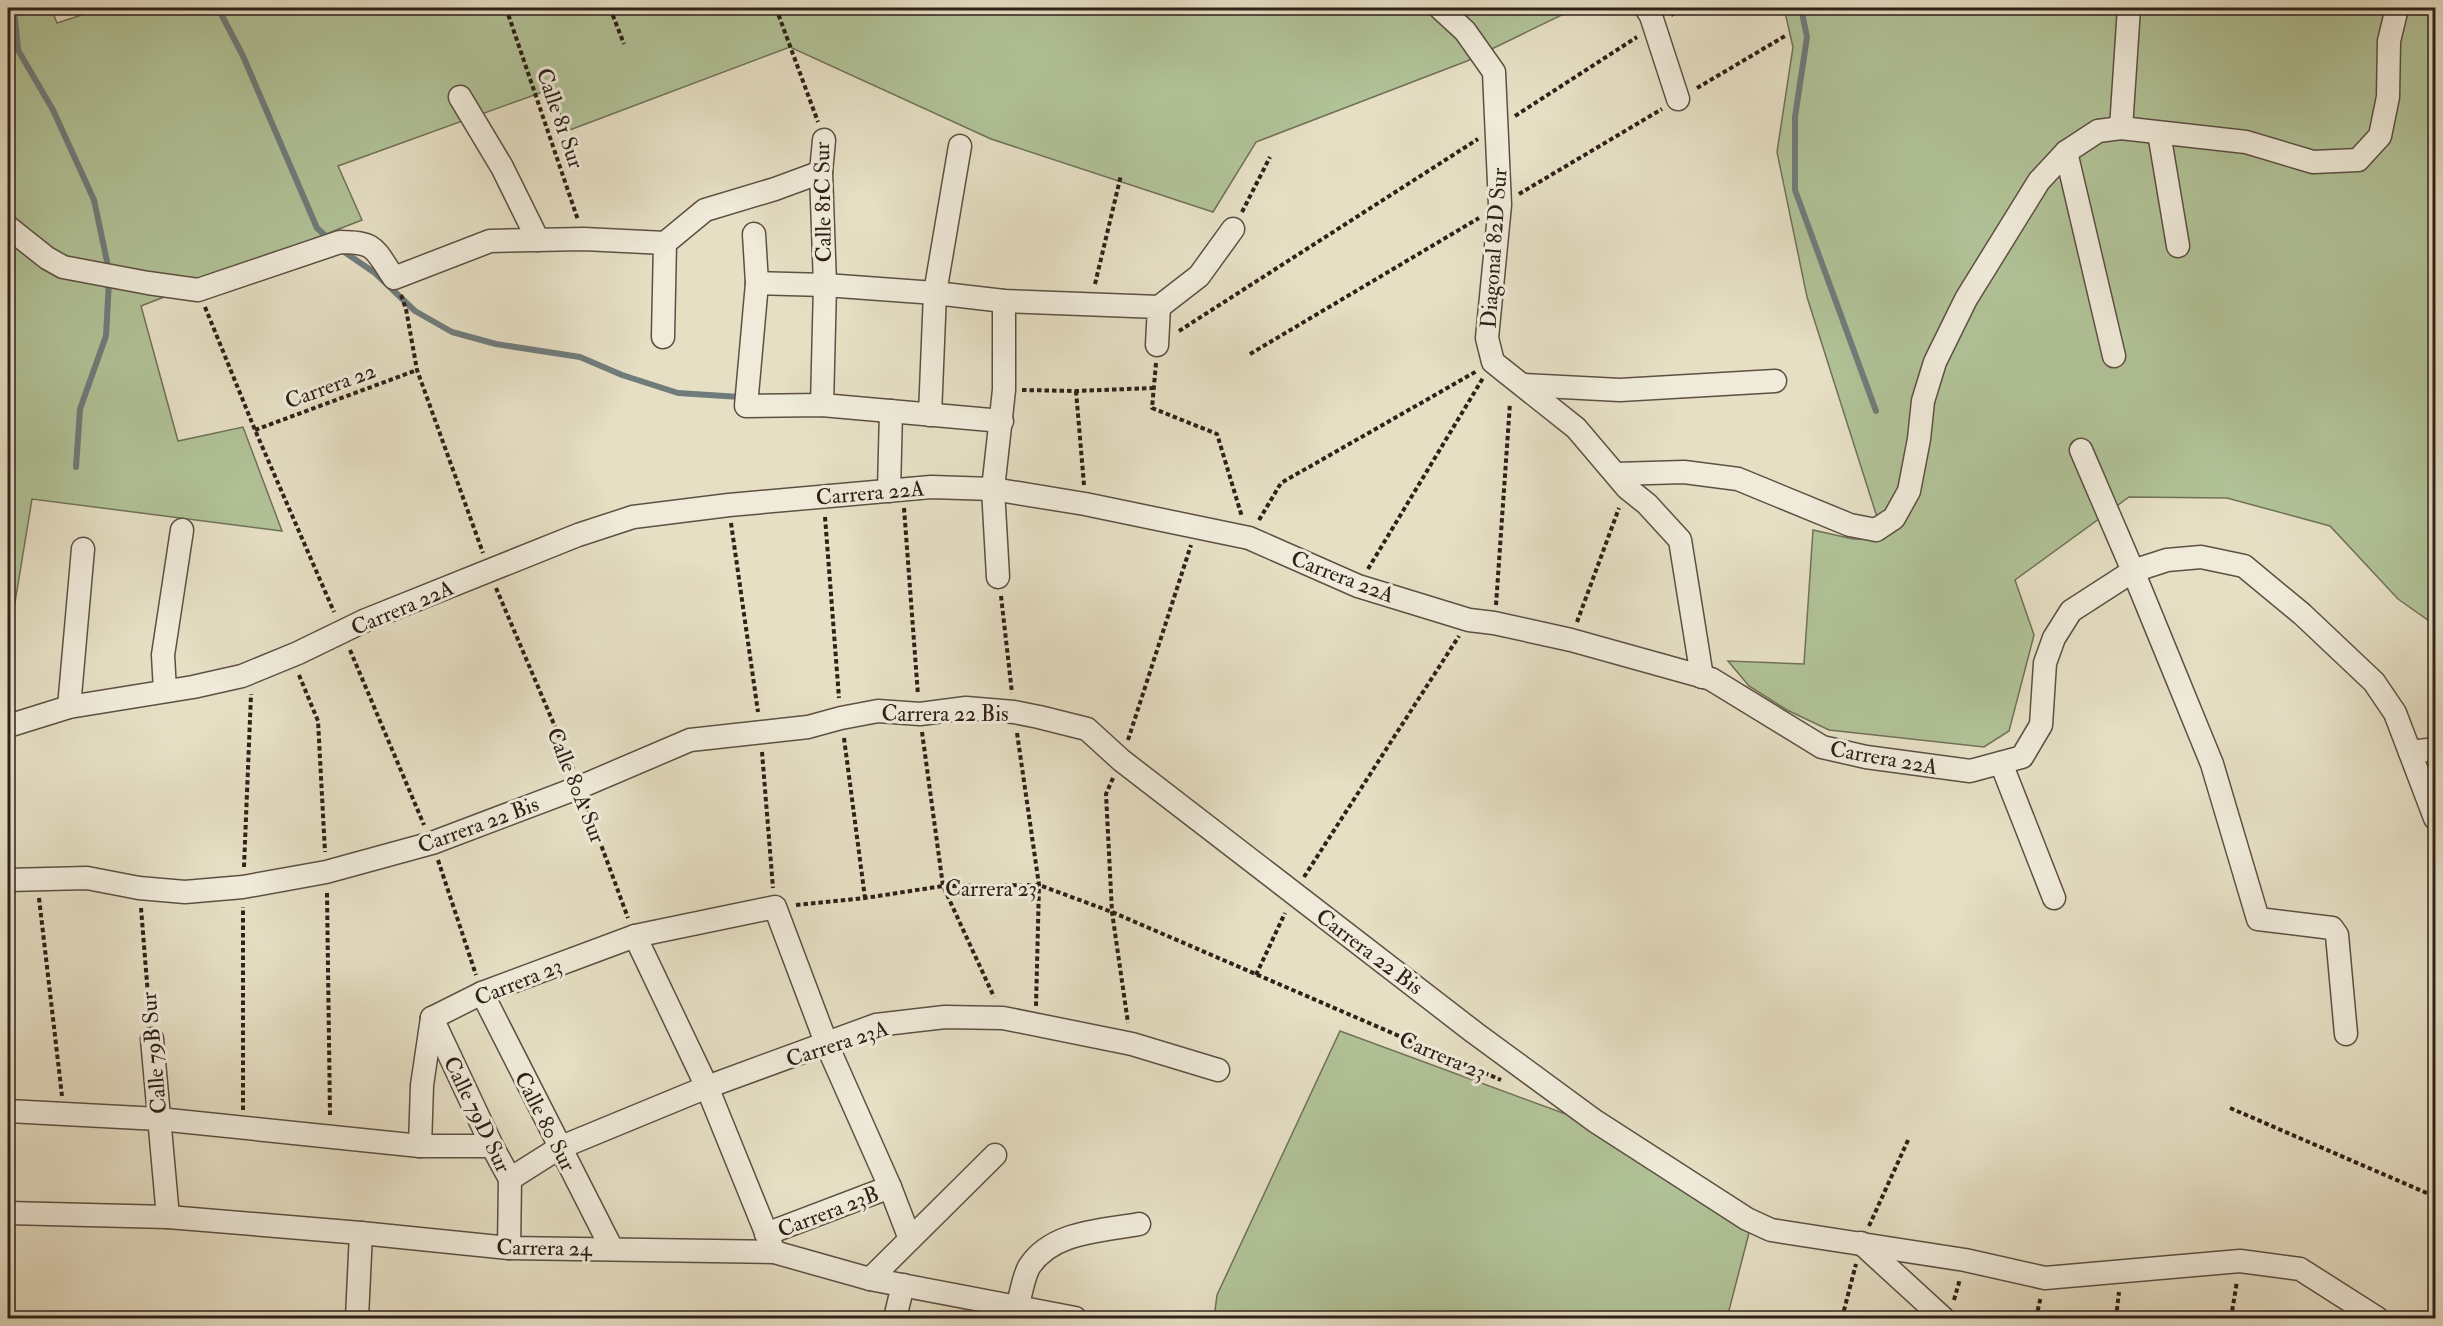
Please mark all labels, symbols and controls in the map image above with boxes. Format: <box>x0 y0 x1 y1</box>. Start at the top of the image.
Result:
street label: Calle 81 Sur <box>530 64 591 173</box>
street label: Calle 81C Sur <box>808 141 838 263</box>
street label: Diagonal 82D Sur <box>1474 166 1514 329</box>
street label: Carrera 22 <box>281 357 380 415</box>
street label: Carrera 22A <box>815 474 925 512</box>
street label: Carrera 22A <box>1287 544 1398 609</box>
street label: Carrera 22A <box>347 574 458 642</box>
street label: Carrera 22 Bis <box>881 700 1009 728</box>
street label: Calle 80A Sur <box>540 724 612 848</box>
street label: Carrera 22A <box>1828 735 1940 781</box>
street label: Carrera 22 Bis <box>414 790 543 860</box>
street label: Carrera 23 <box>945 875 1037 903</box>
street label: Carrera 22 Bis <box>1310 902 1429 1001</box>
street label: Carrera 23 <box>470 952 566 1012</box>
street label: Calle 79B Sur <box>135 990 173 1115</box>
street label: Carrera 23A <box>783 1014 892 1074</box>
street label: Carrera 23 <box>1395 1025 1490 1087</box>
street label: Calle 79D Sur <box>437 1052 518 1178</box>
street label: Calle 80 Sur <box>508 1067 582 1177</box>
street label: Carrera 23B <box>774 1180 883 1244</box>
street label: Carrera 24 <box>496 1233 593 1263</box>

